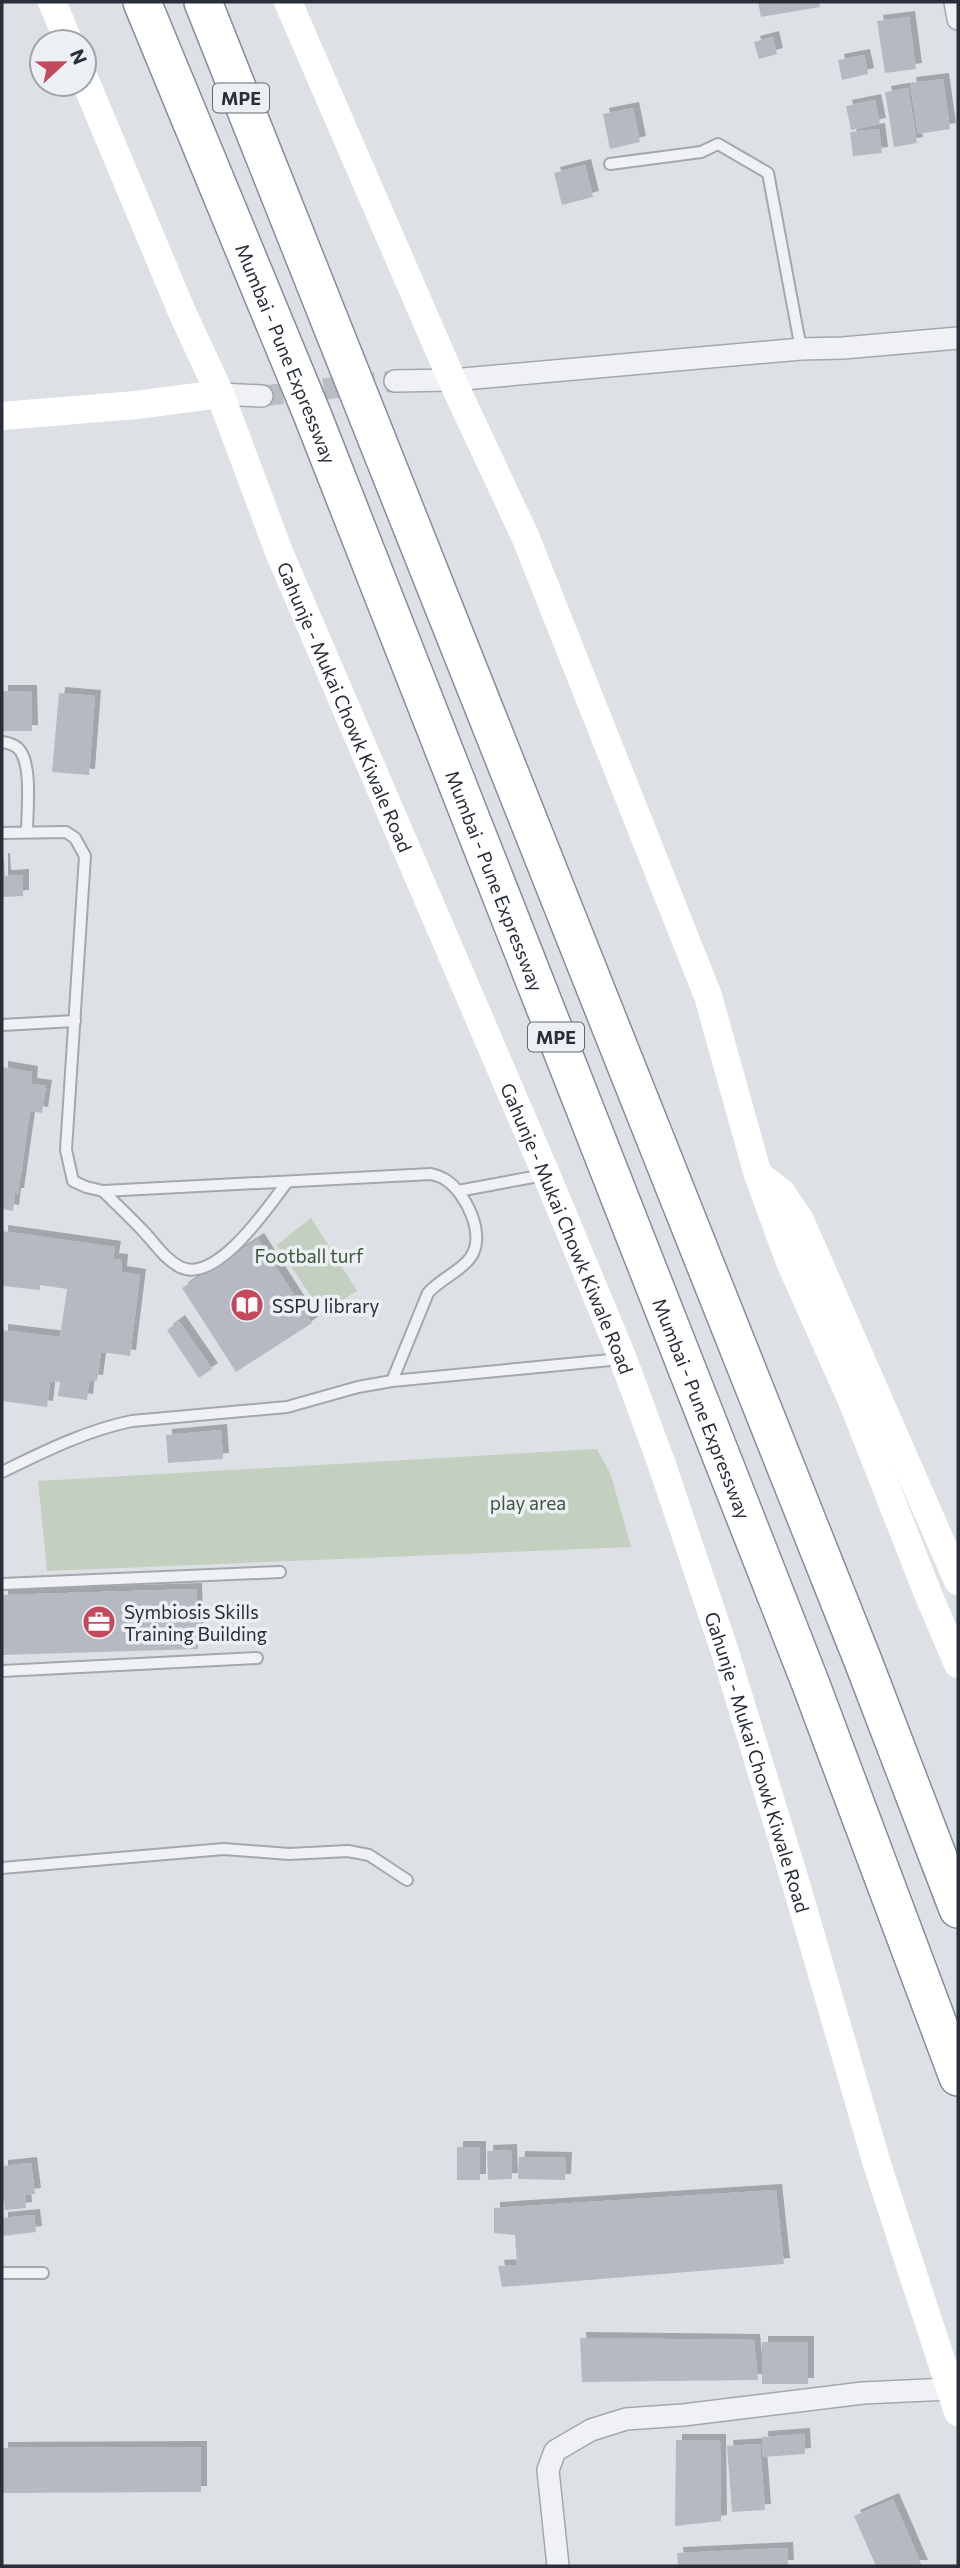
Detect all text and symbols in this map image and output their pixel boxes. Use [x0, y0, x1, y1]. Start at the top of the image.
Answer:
north arrow [28, 28, 98, 98]
text: N [66, 46, 93, 67]
road number: MPE [213, 84, 269, 113]
street label: Mumbai - Pune Expressway [231, 240, 342, 467]
street label: Gahunje - Mukai Chowk Kiwale Road [273, 558, 418, 855]
street label: Mumbai - Pune Expressway [442, 767, 549, 995]
road number: MPE [528, 1022, 584, 1052]
street label: Gahunje - Mukai Chowk Kiwale Road [497, 1079, 639, 1377]
park label: Football turf [255, 1244, 364, 1267]
library icon: SSPU library [228, 1286, 266, 1324]
place label: SSPU library [272, 1294, 380, 1317]
street label: Mumbai - Pune Expressway [649, 1295, 756, 1522]
park label: play area [490, 1491, 566, 1514]
place label: Symbiosis Skills Training Building [124, 1600, 267, 1645]
office icon: Symbiosis Skills Training Building [80, 1603, 118, 1641]
street label: Gahunje - Mukai Chowk Kiwale Road [701, 1608, 815, 1915]

